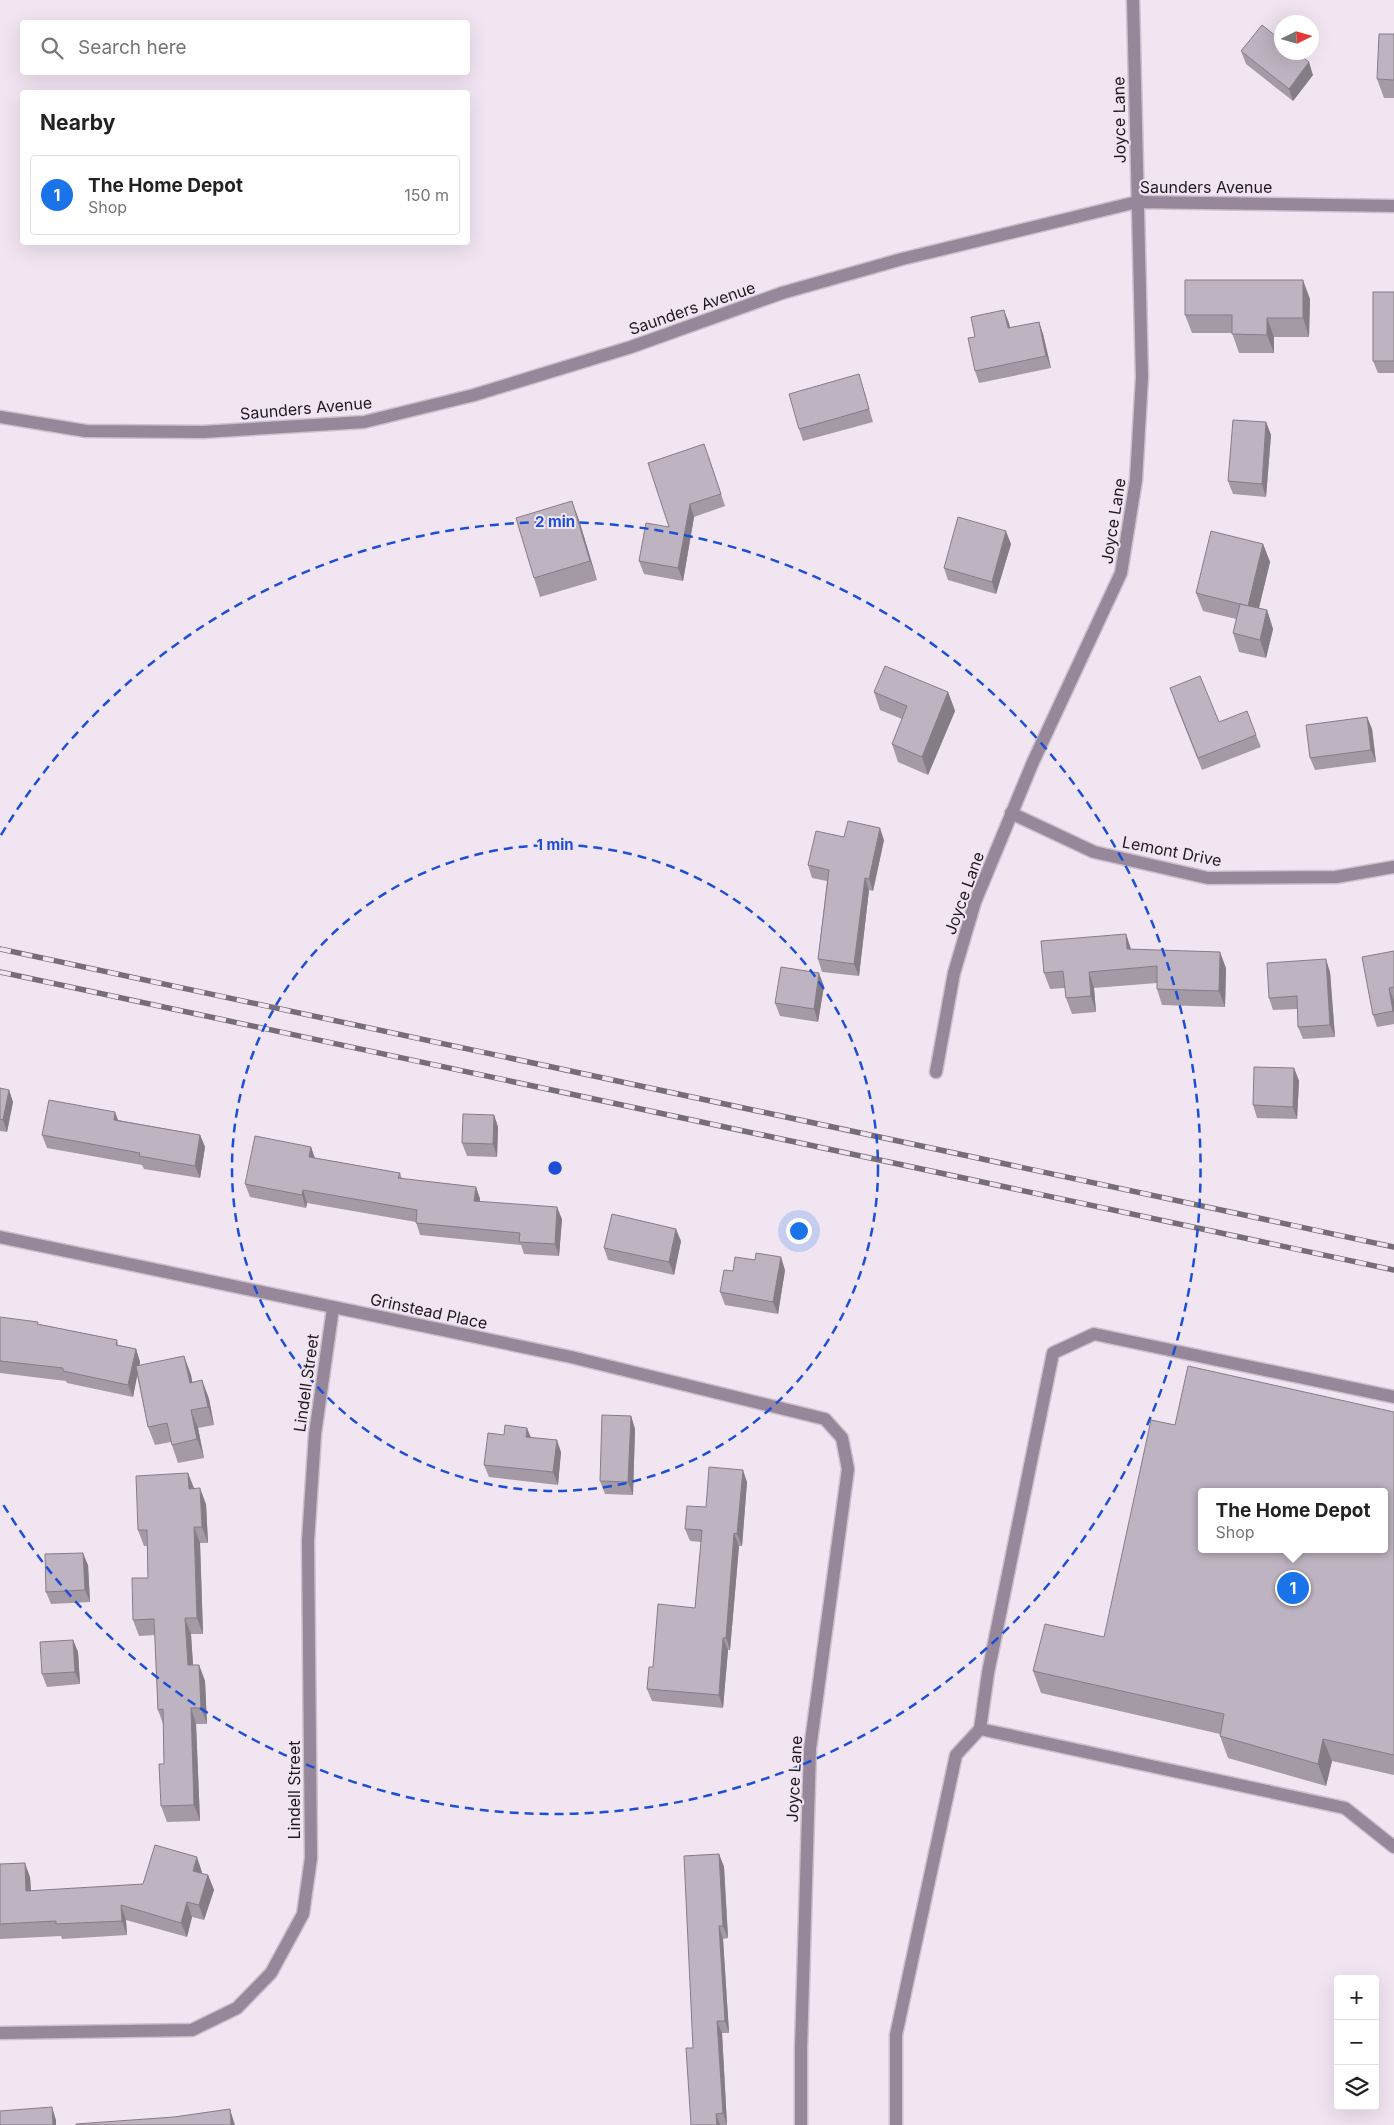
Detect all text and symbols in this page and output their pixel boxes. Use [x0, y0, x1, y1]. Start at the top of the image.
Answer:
north arrow [1274, 15, 1319, 60]
search box [20, 20, 470, 75]
icon: search [38, 34, 66, 62]
text: Search here [78, 36, 187, 59]
street label: Joyce Lane [1108, 76, 1130, 164]
text: Nearby [40, 110, 115, 135]
text: The Home Depot [88, 174, 243, 197]
street label: Saunders Avenue [1140, 177, 1272, 197]
text: 1 [54, 185, 60, 205]
text: 150 m [404, 185, 449, 205]
text: Shop [88, 197, 127, 217]
street label: Saunders Avenue [626, 277, 758, 339]
street label: Saunders Avenue [239, 392, 373, 424]
street label: Joyce Lane [1096, 477, 1130, 565]
text: 2 min [535, 512, 575, 531]
street label: Lemont Drive [1121, 832, 1223, 870]
text: 1 min [536, 835, 574, 854]
street label: Joyce Lane [940, 849, 988, 937]
centre of rings [546, 1159, 564, 1177]
your location [786, 1218, 812, 1244]
street label: Grinstead Place [369, 1289, 489, 1333]
street label: Lindell Street [289, 1333, 323, 1433]
popup [1198, 1488, 1388, 1553]
text: The Home Depot [1216, 1499, 1370, 1522]
text: Shop [1216, 1522, 1255, 1542]
pin: 1 [1277, 1569, 1309, 1607]
street label: Joyce Lane [782, 1735, 806, 1823]
street label: Lindell Street [284, 1741, 304, 1839]
map controls [1334, 1975, 1379, 2110]
button: + [1334, 1975, 1379, 2020]
button: − [1334, 2020, 1379, 2065]
button: layers [1334, 2065, 1379, 2110]

